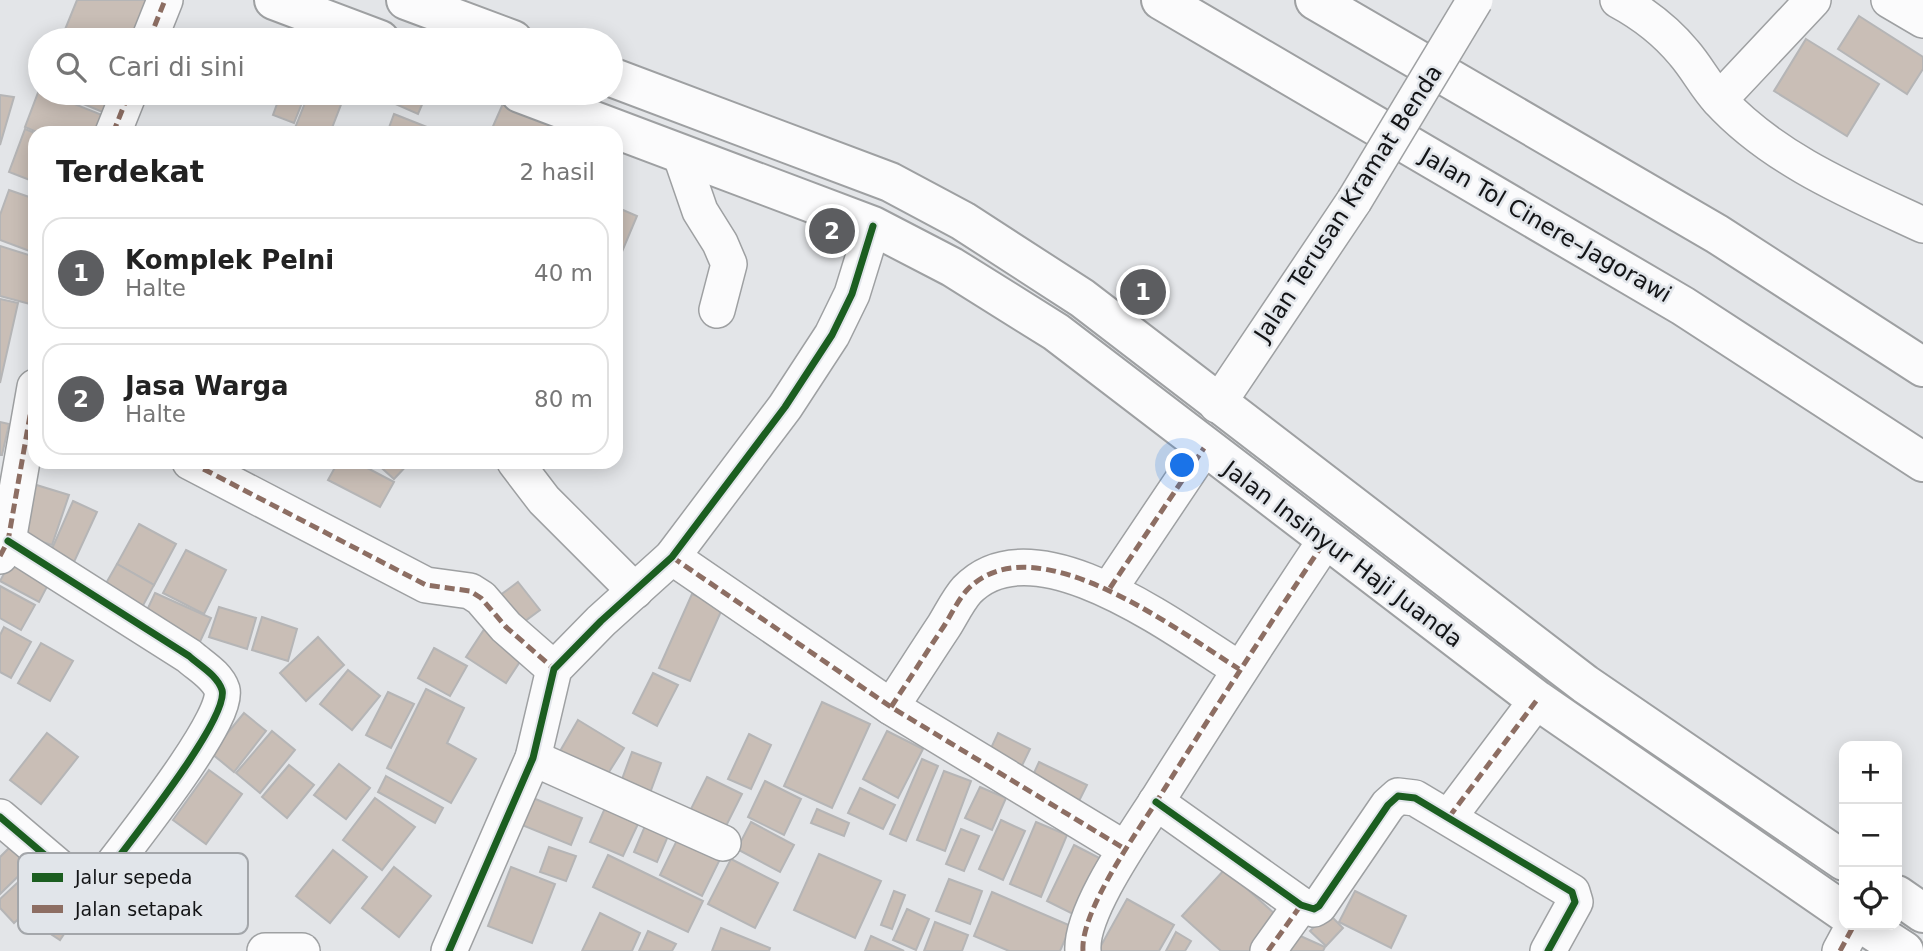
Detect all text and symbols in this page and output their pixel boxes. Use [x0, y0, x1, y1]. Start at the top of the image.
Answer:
search box [28, 28, 623, 105]
icon: search [52, 48, 90, 86]
text: Cari di sini [108, 52, 245, 82]
street label: Jalan Terusan Kramat Benda [1248, 60, 1447, 348]
street label: Jalan Tol Cinere–Jagorawi [1414, 141, 1676, 308]
text: Terdekat [56, 154, 204, 189]
text: 2 hasil [520, 159, 595, 185]
pin: 2 [809, 205, 855, 257]
text: Komplek Pelni [125, 245, 334, 275]
text: 1 [73, 260, 89, 286]
text: 40 m [534, 260, 593, 286]
pin: 1 [1120, 266, 1166, 318]
text: Halte [125, 275, 186, 301]
text: Jasa Warga [125, 371, 289, 401]
text: 2 [73, 386, 89, 412]
text: 80 m [534, 386, 593, 412]
text: Halte [125, 401, 186, 427]
your location [1165, 448, 1199, 482]
street label: Jalan Insinyur Haji Juanda [1217, 454, 1468, 652]
map controls [1839, 741, 1902, 930]
button: + [1839, 741, 1902, 804]
button: − [1839, 804, 1902, 867]
legend [18, 853, 248, 934]
text: Jalur sepeda [74, 866, 192, 888]
button: locate [1839, 867, 1902, 930]
text: Jalan setapak [74, 898, 203, 920]

